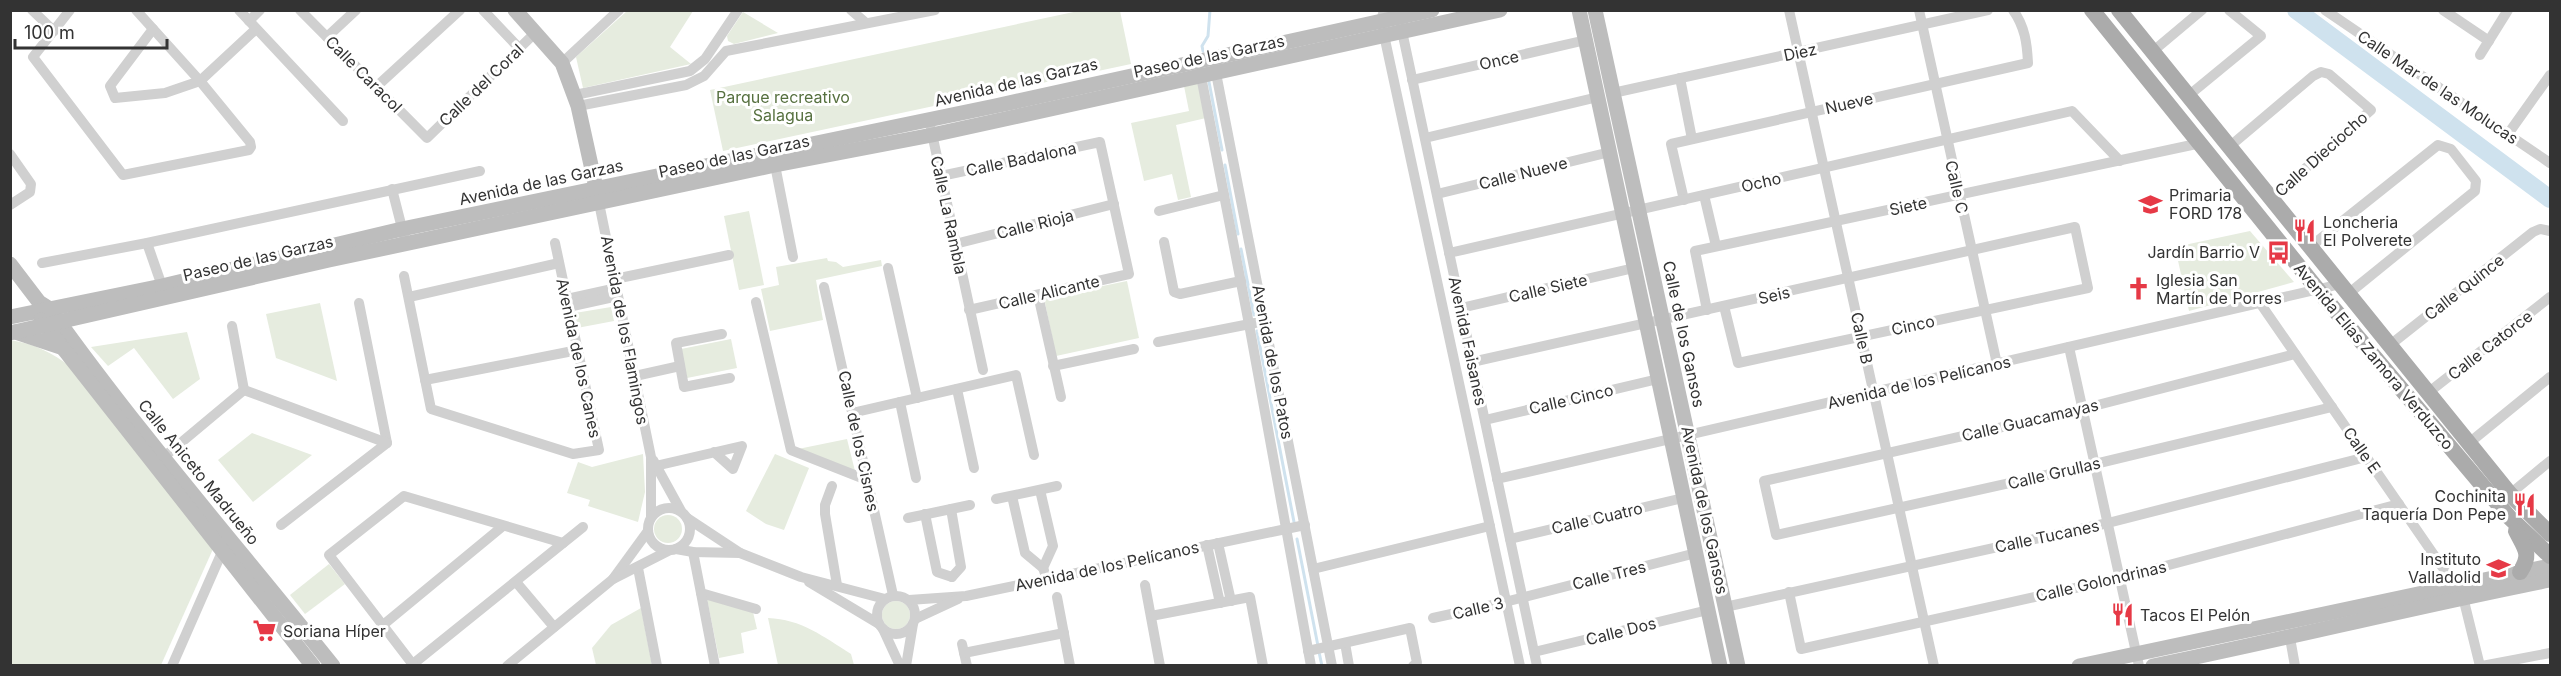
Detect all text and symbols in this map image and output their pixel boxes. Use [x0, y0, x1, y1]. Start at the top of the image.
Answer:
scale bar [15, 12, 166, 50]
text: 100 m [24, 22, 75, 43]
street label: Calle Mar de las Molucas [2354, 26, 2522, 148]
street label: Paseo de las Garzas [1132, 30, 1286, 82]
street label: Calle Caracol [321, 31, 407, 117]
street label: Diez [1782, 39, 1818, 65]
street label: Calle del Coral [435, 40, 527, 130]
street label: Once [1477, 46, 1521, 74]
street label: Avenida de las Garzas [932, 53, 1100, 111]
park label: Parque recreativo Salagua [716, 87, 850, 125]
street label: Nueve [1823, 88, 1875, 118]
street label: Calle Dieciocho [2271, 107, 2371, 201]
street label: Paseo de las Garzas [657, 130, 811, 182]
street label: Calle Badalona [964, 138, 1078, 180]
street label: Calle Nueve [1477, 152, 1569, 194]
street label: Calle La Rambla [927, 154, 971, 276]
street label: Avenida de las Garzas [457, 155, 625, 209]
street label: Calle C [1941, 158, 1973, 216]
street label: Ocho [1739, 168, 1783, 196]
place label: Primaria FORD 178 [2169, 185, 2242, 223]
school or university icon: Primaria FORD 178 [2138, 191, 2164, 217]
street label: Siete [1887, 192, 1929, 220]
street label: Calle Rioja [994, 205, 1076, 243]
place label: Loncheria El Polverete [2323, 212, 2412, 250]
restaurant icon: Loncheria El Polverete [2292, 218, 2318, 244]
street label: Paseo de las Garzas [181, 231, 335, 285]
street label: Avenida de los Flamingos [597, 234, 653, 426]
bus stop icon: Jardín Barrio V [2265, 239, 2291, 265]
place label: Jardín Barrio V [2147, 242, 2260, 262]
street label: Calle Quince [2420, 250, 2508, 324]
street label: Avenida Elías Zamora Verduzco [2290, 258, 2458, 454]
street label: Calle de los Gansos [1659, 259, 1709, 409]
street label: Calle Siete [1507, 269, 1589, 307]
place label: Iglesia San Martín de Porres [2156, 270, 2282, 308]
street label: Calle Alicante [996, 271, 1102, 313]
street label: Avenida Faisanes [1445, 275, 1491, 407]
street label: Avenida de los Canes [552, 276, 606, 440]
church icon: Iglesia San Martín de Porres [2125, 276, 2151, 302]
street label: Seis [1756, 282, 1792, 308]
street label: Avenida de los Patos [1248, 283, 1298, 441]
street label: Calle Catorce [2444, 306, 2536, 384]
street label: Calle B [1847, 310, 1877, 366]
street label: Cinco [1890, 311, 1936, 339]
street label: Avenida de los Pelícanos [1825, 351, 2013, 413]
street label: Calle de los Cisnes [834, 369, 884, 513]
street label: Calle Cinco [1527, 380, 1615, 418]
street label: Calle Aniceto Madrueño [134, 395, 264, 549]
street label: Calle Guacamayas [1960, 395, 2100, 445]
street label: Calle E [2339, 423, 2385, 477]
street label: Avenida de los Gansos [1677, 424, 1733, 596]
street label: Calle Grullas [2006, 453, 2102, 493]
place label: Cochinita Taquería Don Pepe [2362, 486, 2506, 524]
restaurant icon: Cochinita Taquería Don Pepe [2511, 492, 2537, 518]
street label: Calle Cuatro [1549, 498, 1645, 538]
street label: Calle Tucanes [1993, 515, 2101, 557]
street label: Avenida de los Pelícanos [1013, 537, 1201, 595]
place label: Instituto Valladolid [2408, 549, 2481, 587]
school or university icon: Instituto Valladolid [2486, 555, 2512, 581]
street label: Calle Tres [1570, 556, 1648, 594]
street label: Calle Golondrinas [2034, 556, 2168, 606]
street label: Calle 3 [1450, 592, 1506, 624]
restaurant icon: Tacos El Pelón [2109, 602, 2135, 628]
place label: Tacos El Pelón [2140, 605, 2250, 625]
street label: Calle Dos [1584, 613, 1658, 649]
supermarket icon: Soriana Híper [252, 618, 278, 644]
place label: Soriana Híper [283, 621, 386, 641]

